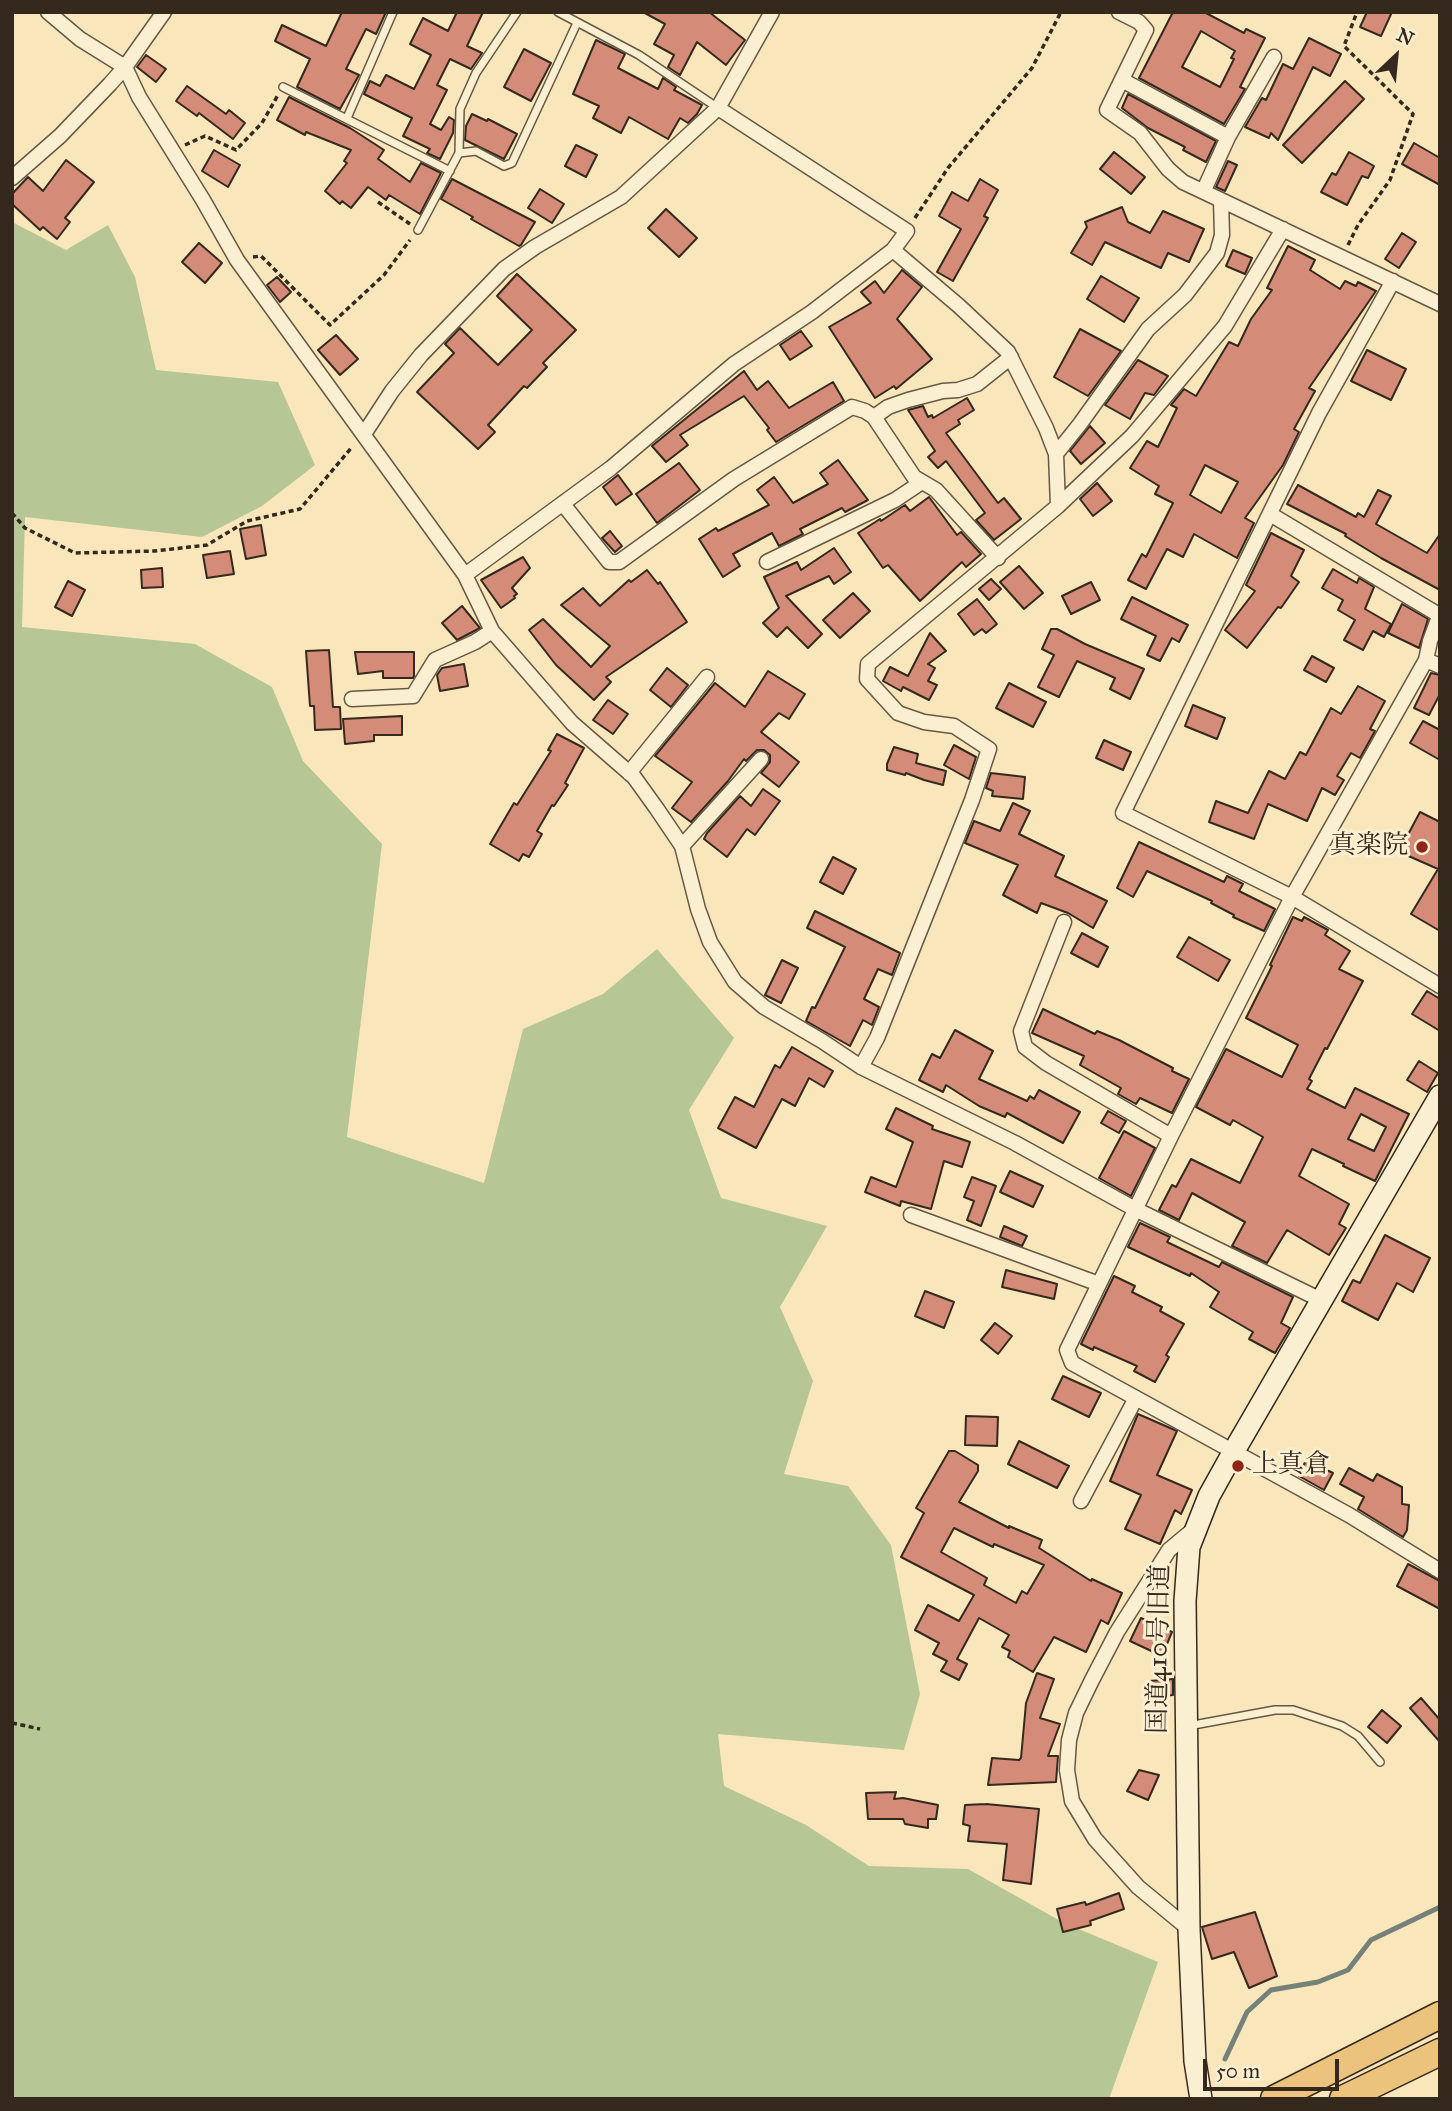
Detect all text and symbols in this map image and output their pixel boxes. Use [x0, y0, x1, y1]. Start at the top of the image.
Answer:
north arrow [1361, 21, 1431, 91]
text: N [1393, 23, 1418, 51]
place label: 真楽院 [1330, 831, 1408, 863]
marker: 真楽院 [1414, 839, 1430, 855]
place label: 上真倉 [1252, 1450, 1330, 1482]
marker: 上真倉 [1230, 1458, 1246, 1474]
street label: 国道410号旧道 [1143, 1564, 1177, 1734]
scale bar [1207, 2044, 1344, 2088]
text: 50 m [1216, 2058, 1260, 2084]

